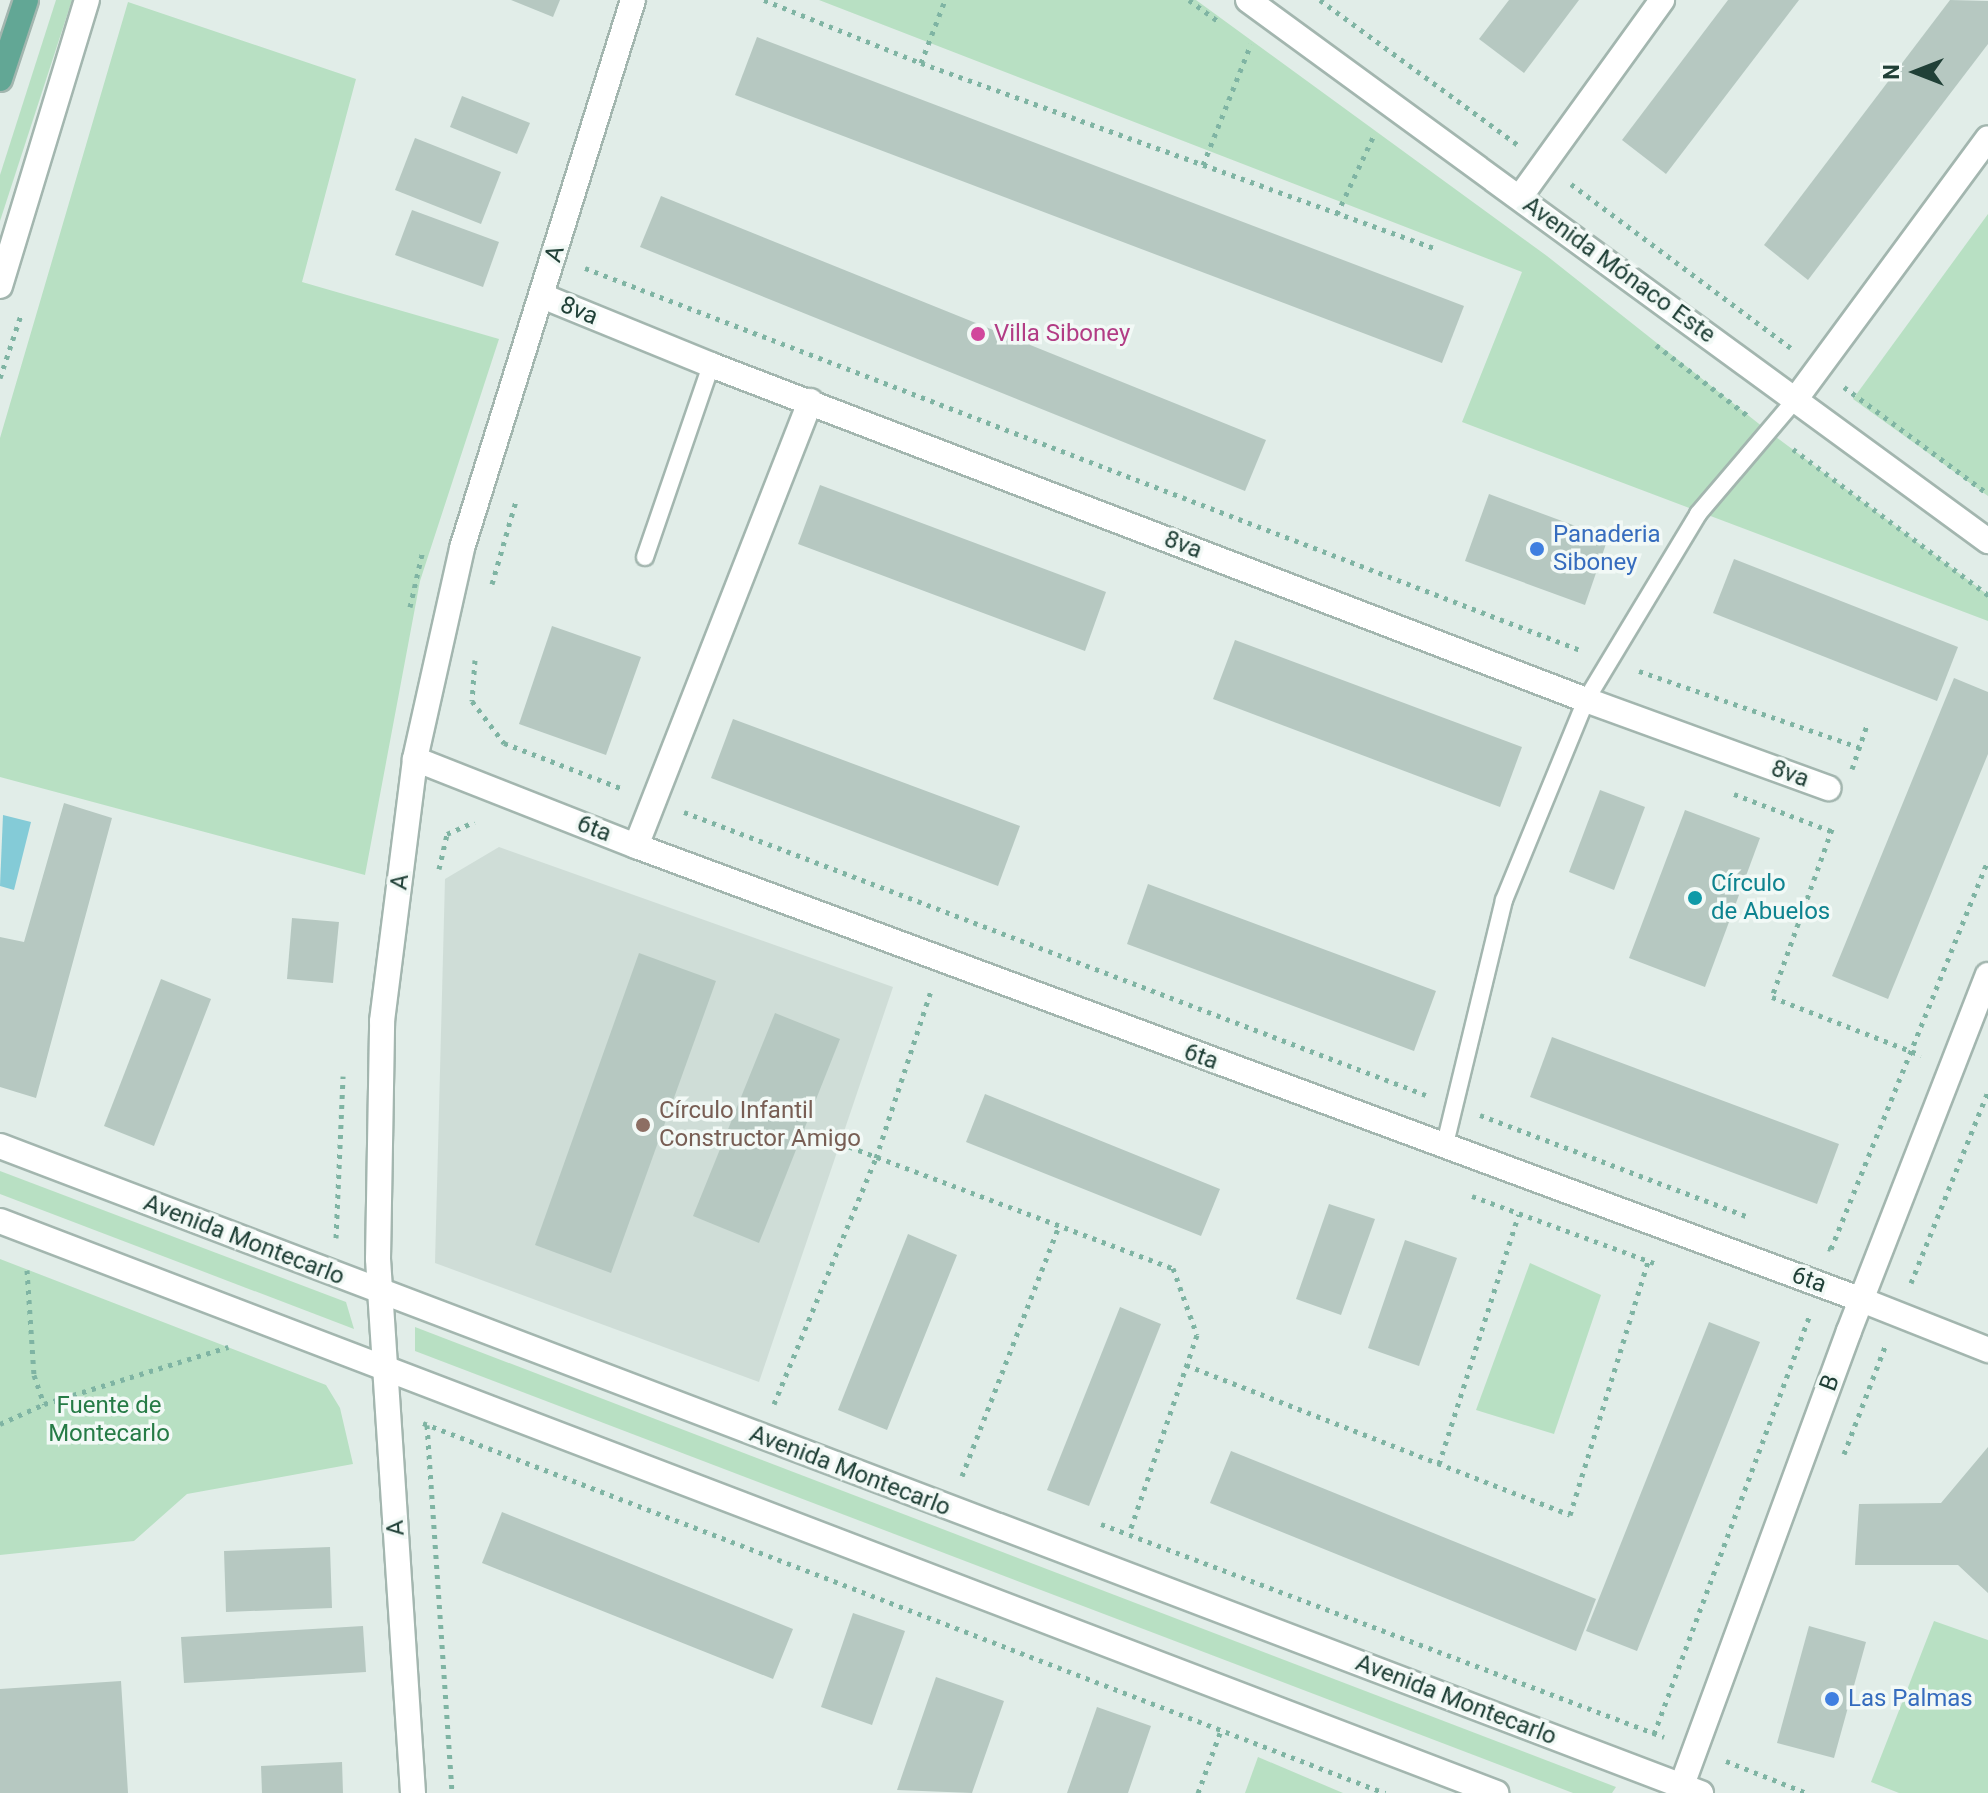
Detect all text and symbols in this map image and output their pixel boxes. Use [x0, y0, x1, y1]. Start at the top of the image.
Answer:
north arrow [1876, 32, 1956, 112]
text: N [1879, 64, 1904, 80]
street label: Avenida Mónaco Este [1517, 191, 1721, 349]
street label: A [539, 242, 571, 266]
street label: 8va [556, 291, 602, 331]
place label: Villa Siboney [994, 320, 1130, 348]
marker: Villa Siboney [969, 325, 987, 343]
place label: Panaderia Siboney [1553, 521, 1661, 577]
street label: 8va [1160, 525, 1206, 565]
marker: Panaderia Siboney [1528, 540, 1546, 558]
street label: 8va [1767, 754, 1813, 794]
street label: 6ta [573, 809, 615, 849]
place label: Círculo de Abuelos [1711, 870, 1830, 926]
street label: A [385, 872, 415, 892]
marker: Círculo de Abuelos [1686, 889, 1704, 907]
street label: 6ta [1180, 1038, 1222, 1076]
place label: Círculo Infantil Constructor Amigo [659, 1097, 861, 1153]
marker: Círculo Infantil Constructor Amigo [634, 1116, 652, 1134]
street label: Avenida Montecarlo [140, 1188, 348, 1292]
street label: 6ta [1788, 1261, 1830, 1299]
street label: B [1814, 1371, 1846, 1395]
park label: Fuente de Montecarlo [48, 1392, 170, 1448]
street label: Avenida Montecarlo [746, 1419, 954, 1523]
street label: A [381, 1519, 411, 1537]
street label: Avenida Montecarlo [1352, 1648, 1560, 1752]
place label: Las Palmas [1848, 1685, 1973, 1713]
marker: Las Palmas [1823, 1690, 1841, 1708]

